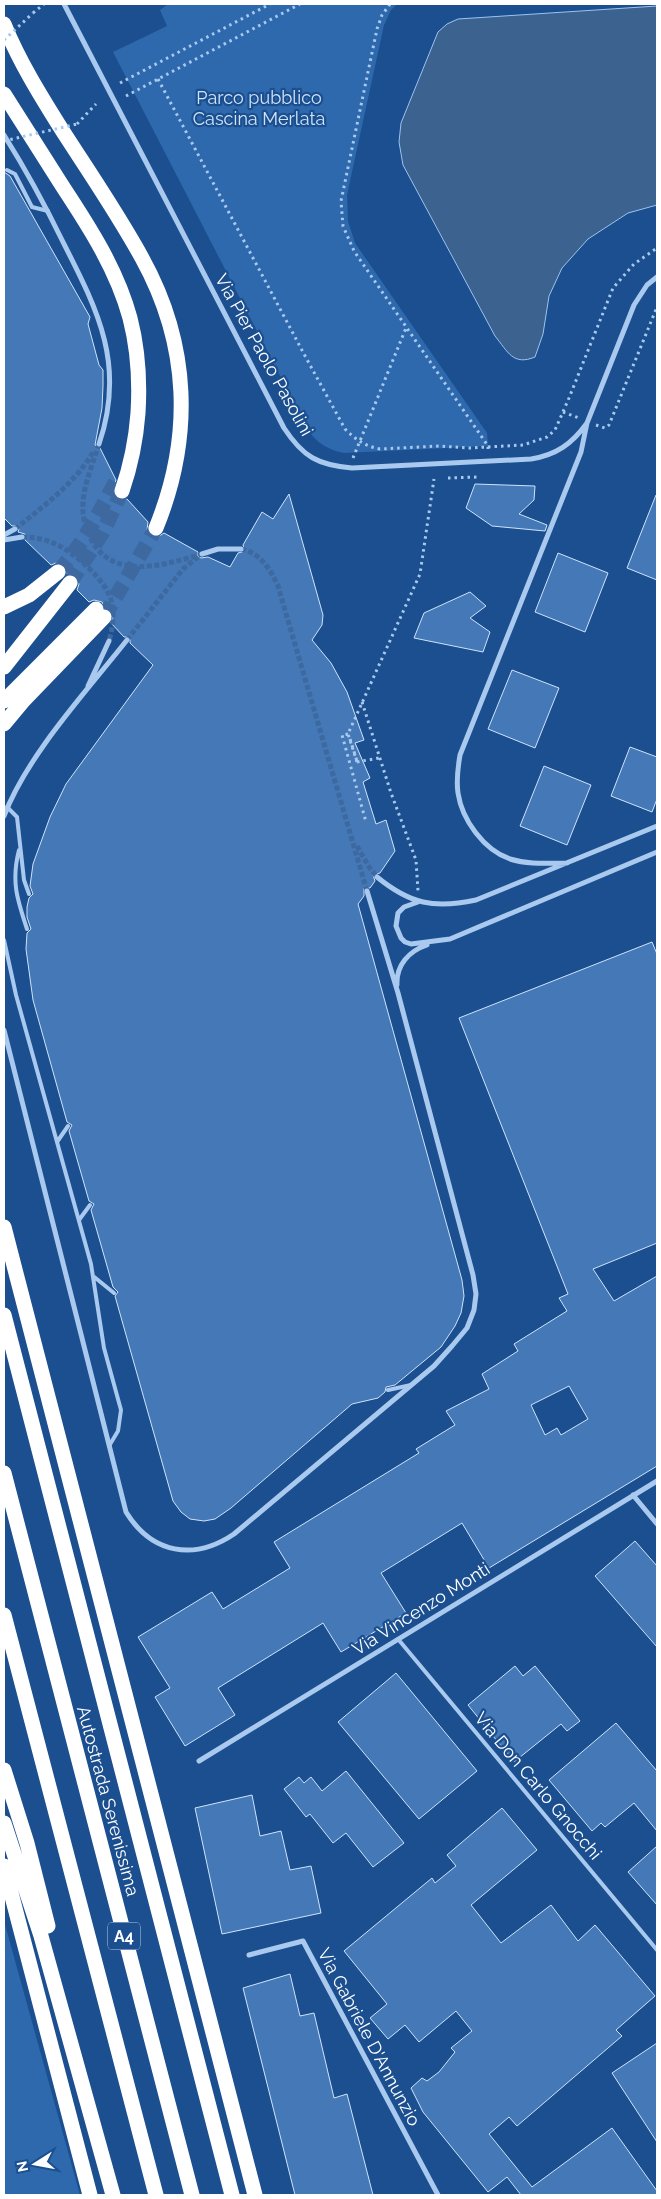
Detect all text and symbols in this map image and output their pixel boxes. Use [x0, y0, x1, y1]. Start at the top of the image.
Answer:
park label: Parco pubblico Cascina Merlata [193, 87, 325, 129]
street label: Via Pier Paolo Pasolini [211, 270, 318, 439]
street label: Via Vincenzo Monti [348, 1558, 493, 1659]
street label: Autostrada Serenissima [73, 1704, 144, 1898]
street label: Via Don Carlo Gnocchi [471, 1708, 606, 1864]
road number: A4 [108, 1922, 140, 1950]
street label: Via Gabriele D'Annunzio [314, 1944, 425, 2129]
north arrow [10, 2139, 60, 2189]
text: N [13, 2160, 31, 2173]

